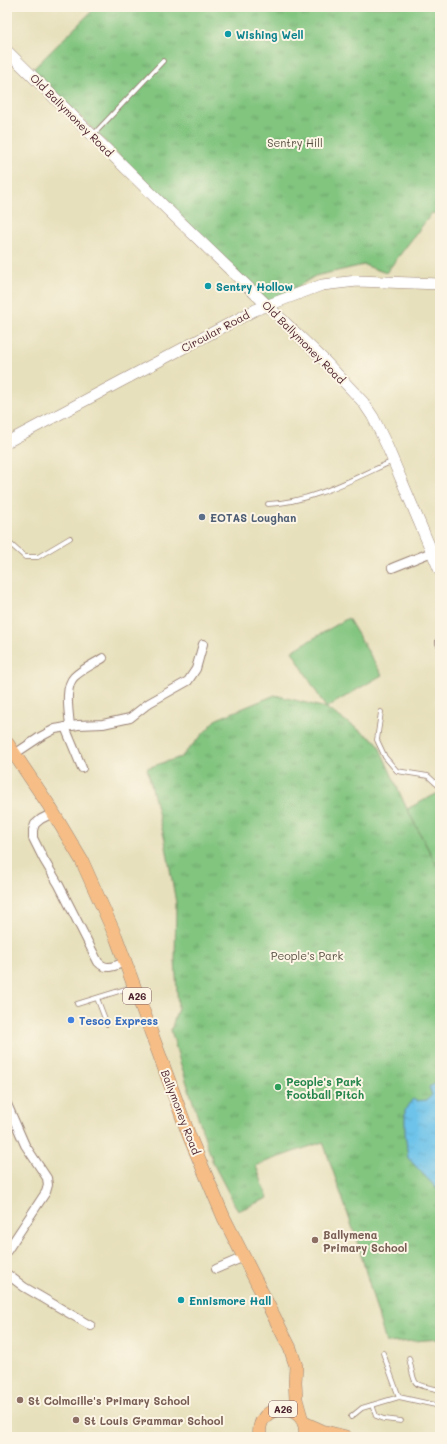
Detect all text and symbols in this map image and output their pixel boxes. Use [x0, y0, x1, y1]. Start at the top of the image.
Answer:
place label: Wishing Well [236, 27, 303, 42]
marker: Wishing Well [223, 29, 233, 39]
street label: Old Ballymoney Road [27, 70, 117, 160]
park label: Sentry Hill [267, 135, 323, 150]
place label: Sentry Hollow [216, 279, 293, 294]
marker: Sentry Hollow [203, 281, 213, 291]
street label: Old Ballymoney Road [259, 297, 349, 387]
street label: Circular Road [178, 307, 252, 355]
place label: EOTAS Loughan [210, 510, 296, 525]
marker: EOTAS Loughan [197, 512, 207, 522]
park label: People's Park [271, 948, 343, 963]
road number: A26 [123, 988, 151, 1004]
place label: Tesco Express [79, 1013, 158, 1028]
marker: Tesco Express [66, 1015, 76, 1025]
street label: Ballymoney Road [158, 1067, 204, 1157]
place label: People's Park Football Pitch [286, 1074, 364, 1102]
marker: People's Park Football Pitch [273, 1082, 283, 1092]
place label: Ballymena Primary School [323, 1227, 407, 1255]
marker: Ballymena Primary School [310, 1235, 320, 1245]
place label: Ennismore Hall [189, 1293, 271, 1308]
marker: Ennismore Hall [176, 1295, 186, 1305]
place label: St Colmcille's Primary School [28, 1393, 190, 1408]
marker: St Colmcille's Primary School [15, 1395, 25, 1405]
road number: A26 [269, 1401, 297, 1417]
place label: St Louis Grammar School [84, 1413, 223, 1428]
marker: St Louis Grammar School [71, 1415, 81, 1425]

